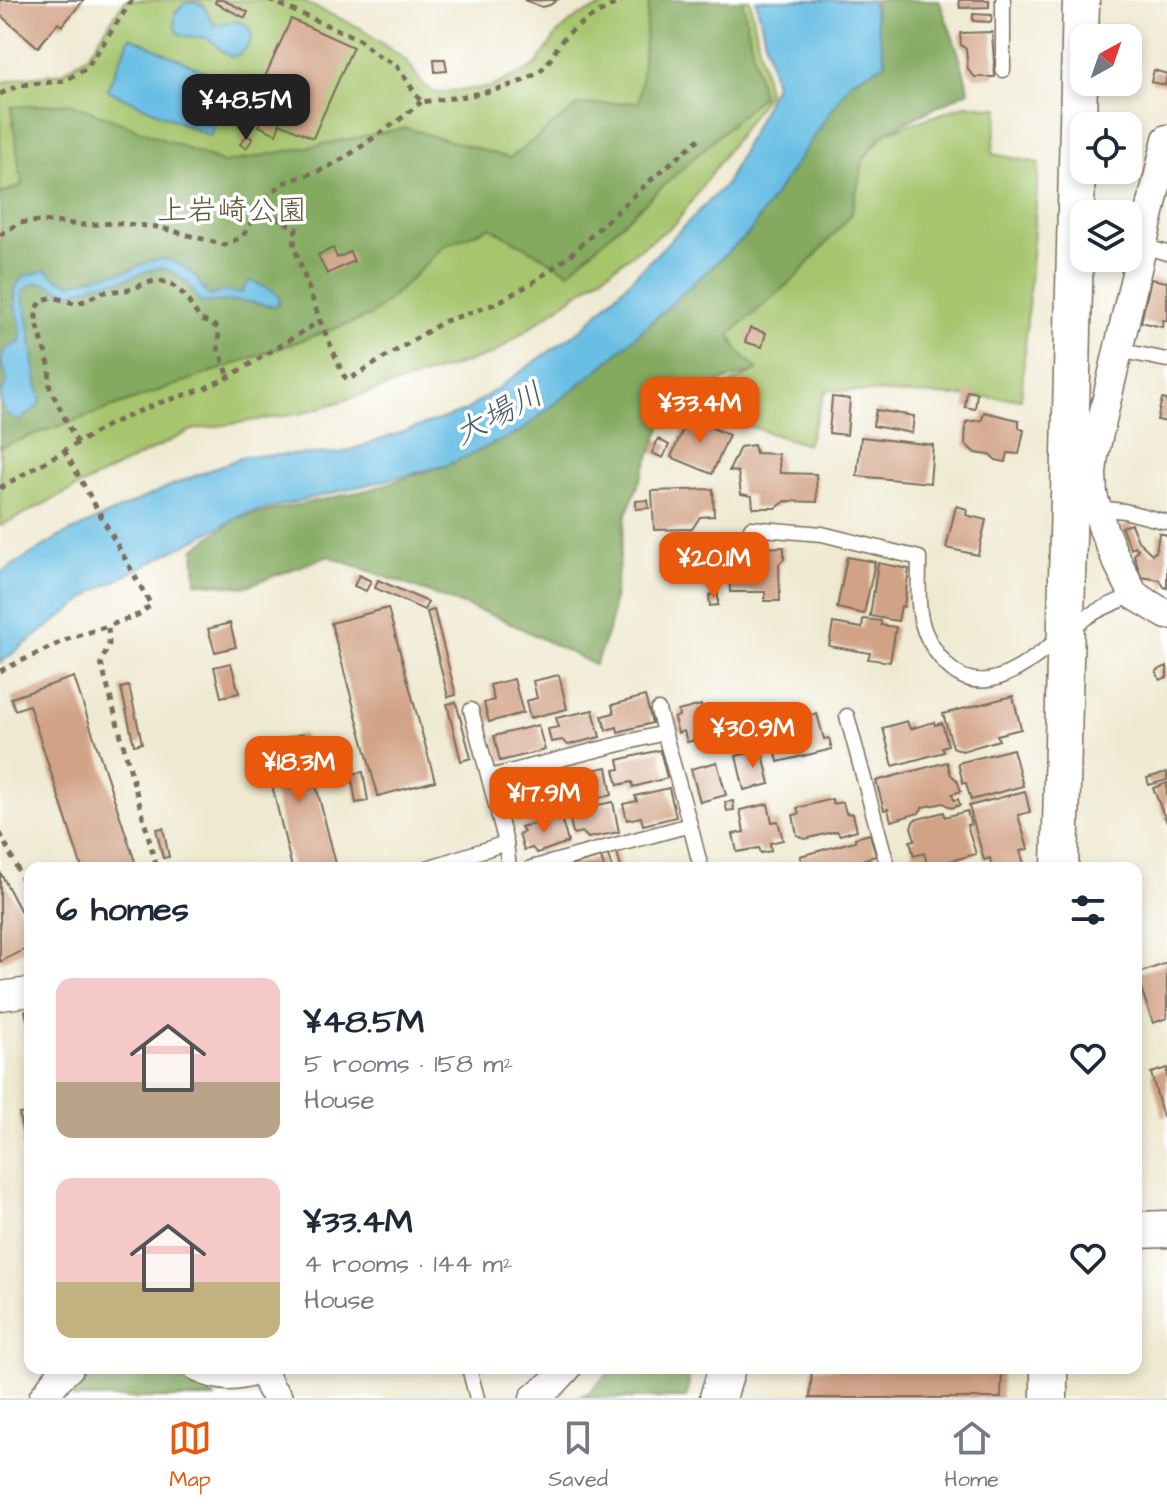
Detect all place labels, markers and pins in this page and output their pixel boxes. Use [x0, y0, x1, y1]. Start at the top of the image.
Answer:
pin: ¥48.5M [181, 74, 311, 142]
pin: ¥33.4M [635, 377, 765, 445]
pin: ¥20.1M [649, 532, 779, 600]
pin: ¥30.9M [688, 702, 818, 770]
pin: ¥18.3M [234, 736, 364, 804]
pin: ¥17.9M [479, 767, 609, 835]

